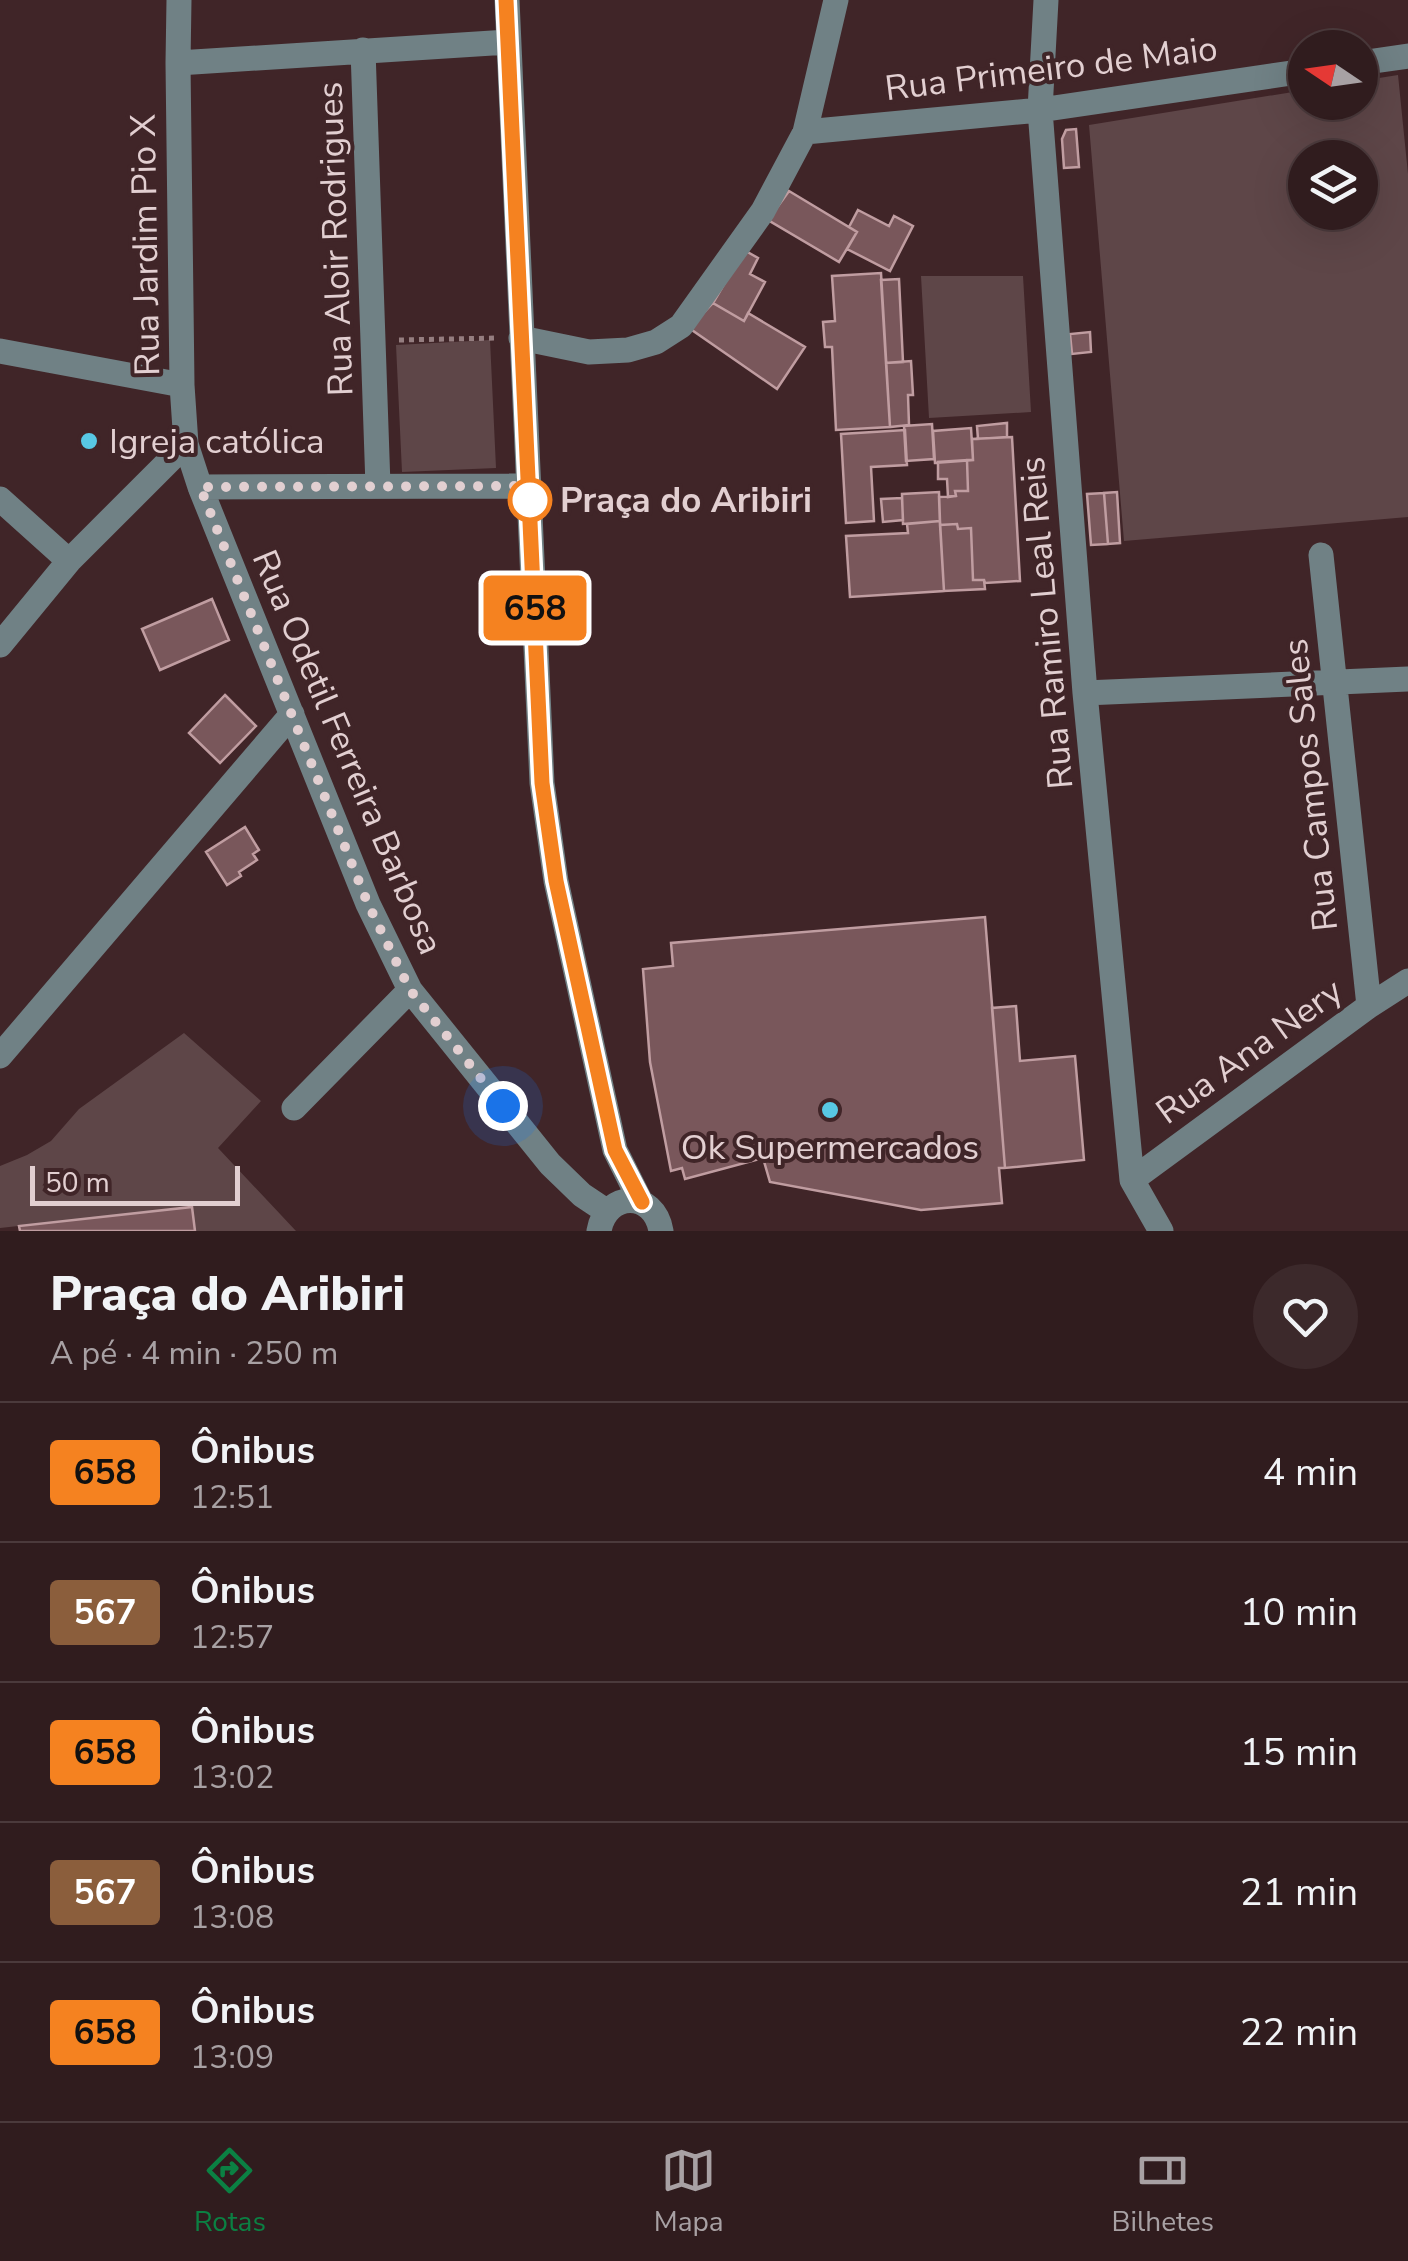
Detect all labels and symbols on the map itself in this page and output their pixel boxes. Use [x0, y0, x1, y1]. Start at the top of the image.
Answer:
street label: Rua Primeiro de Maio [882, 25, 1220, 112]
north arrow [1288, 30, 1378, 120]
street label: Rua Aloir Rodrigues [307, 81, 364, 397]
street label: Rua Jardim Pio X [120, 113, 171, 376]
place label: Igreja católica [109, 418, 324, 465]
marker: Igreja católica [78, 430, 100, 452]
street label: Rua Ramiro Leal Reis [1009, 455, 1084, 791]
place label: Praça do Aribiri [560, 477, 812, 524]
marker: Praça do Aribiri [509, 479, 551, 521]
street label: Rua Odetil Ferreira Barbosa [241, 543, 454, 961]
line badge: 658 [478, 576, 592, 640]
street label: Rua Campos Sales [1272, 637, 1349, 933]
street label: Rua Ana Nery [1147, 968, 1352, 1135]
your location [478, 1081, 528, 1131]
marker: Ok Supermercados [819, 1099, 841, 1121]
place label: Ok Supermercados [681, 1124, 979, 1171]
scale bar [30, 1161, 240, 1206]

